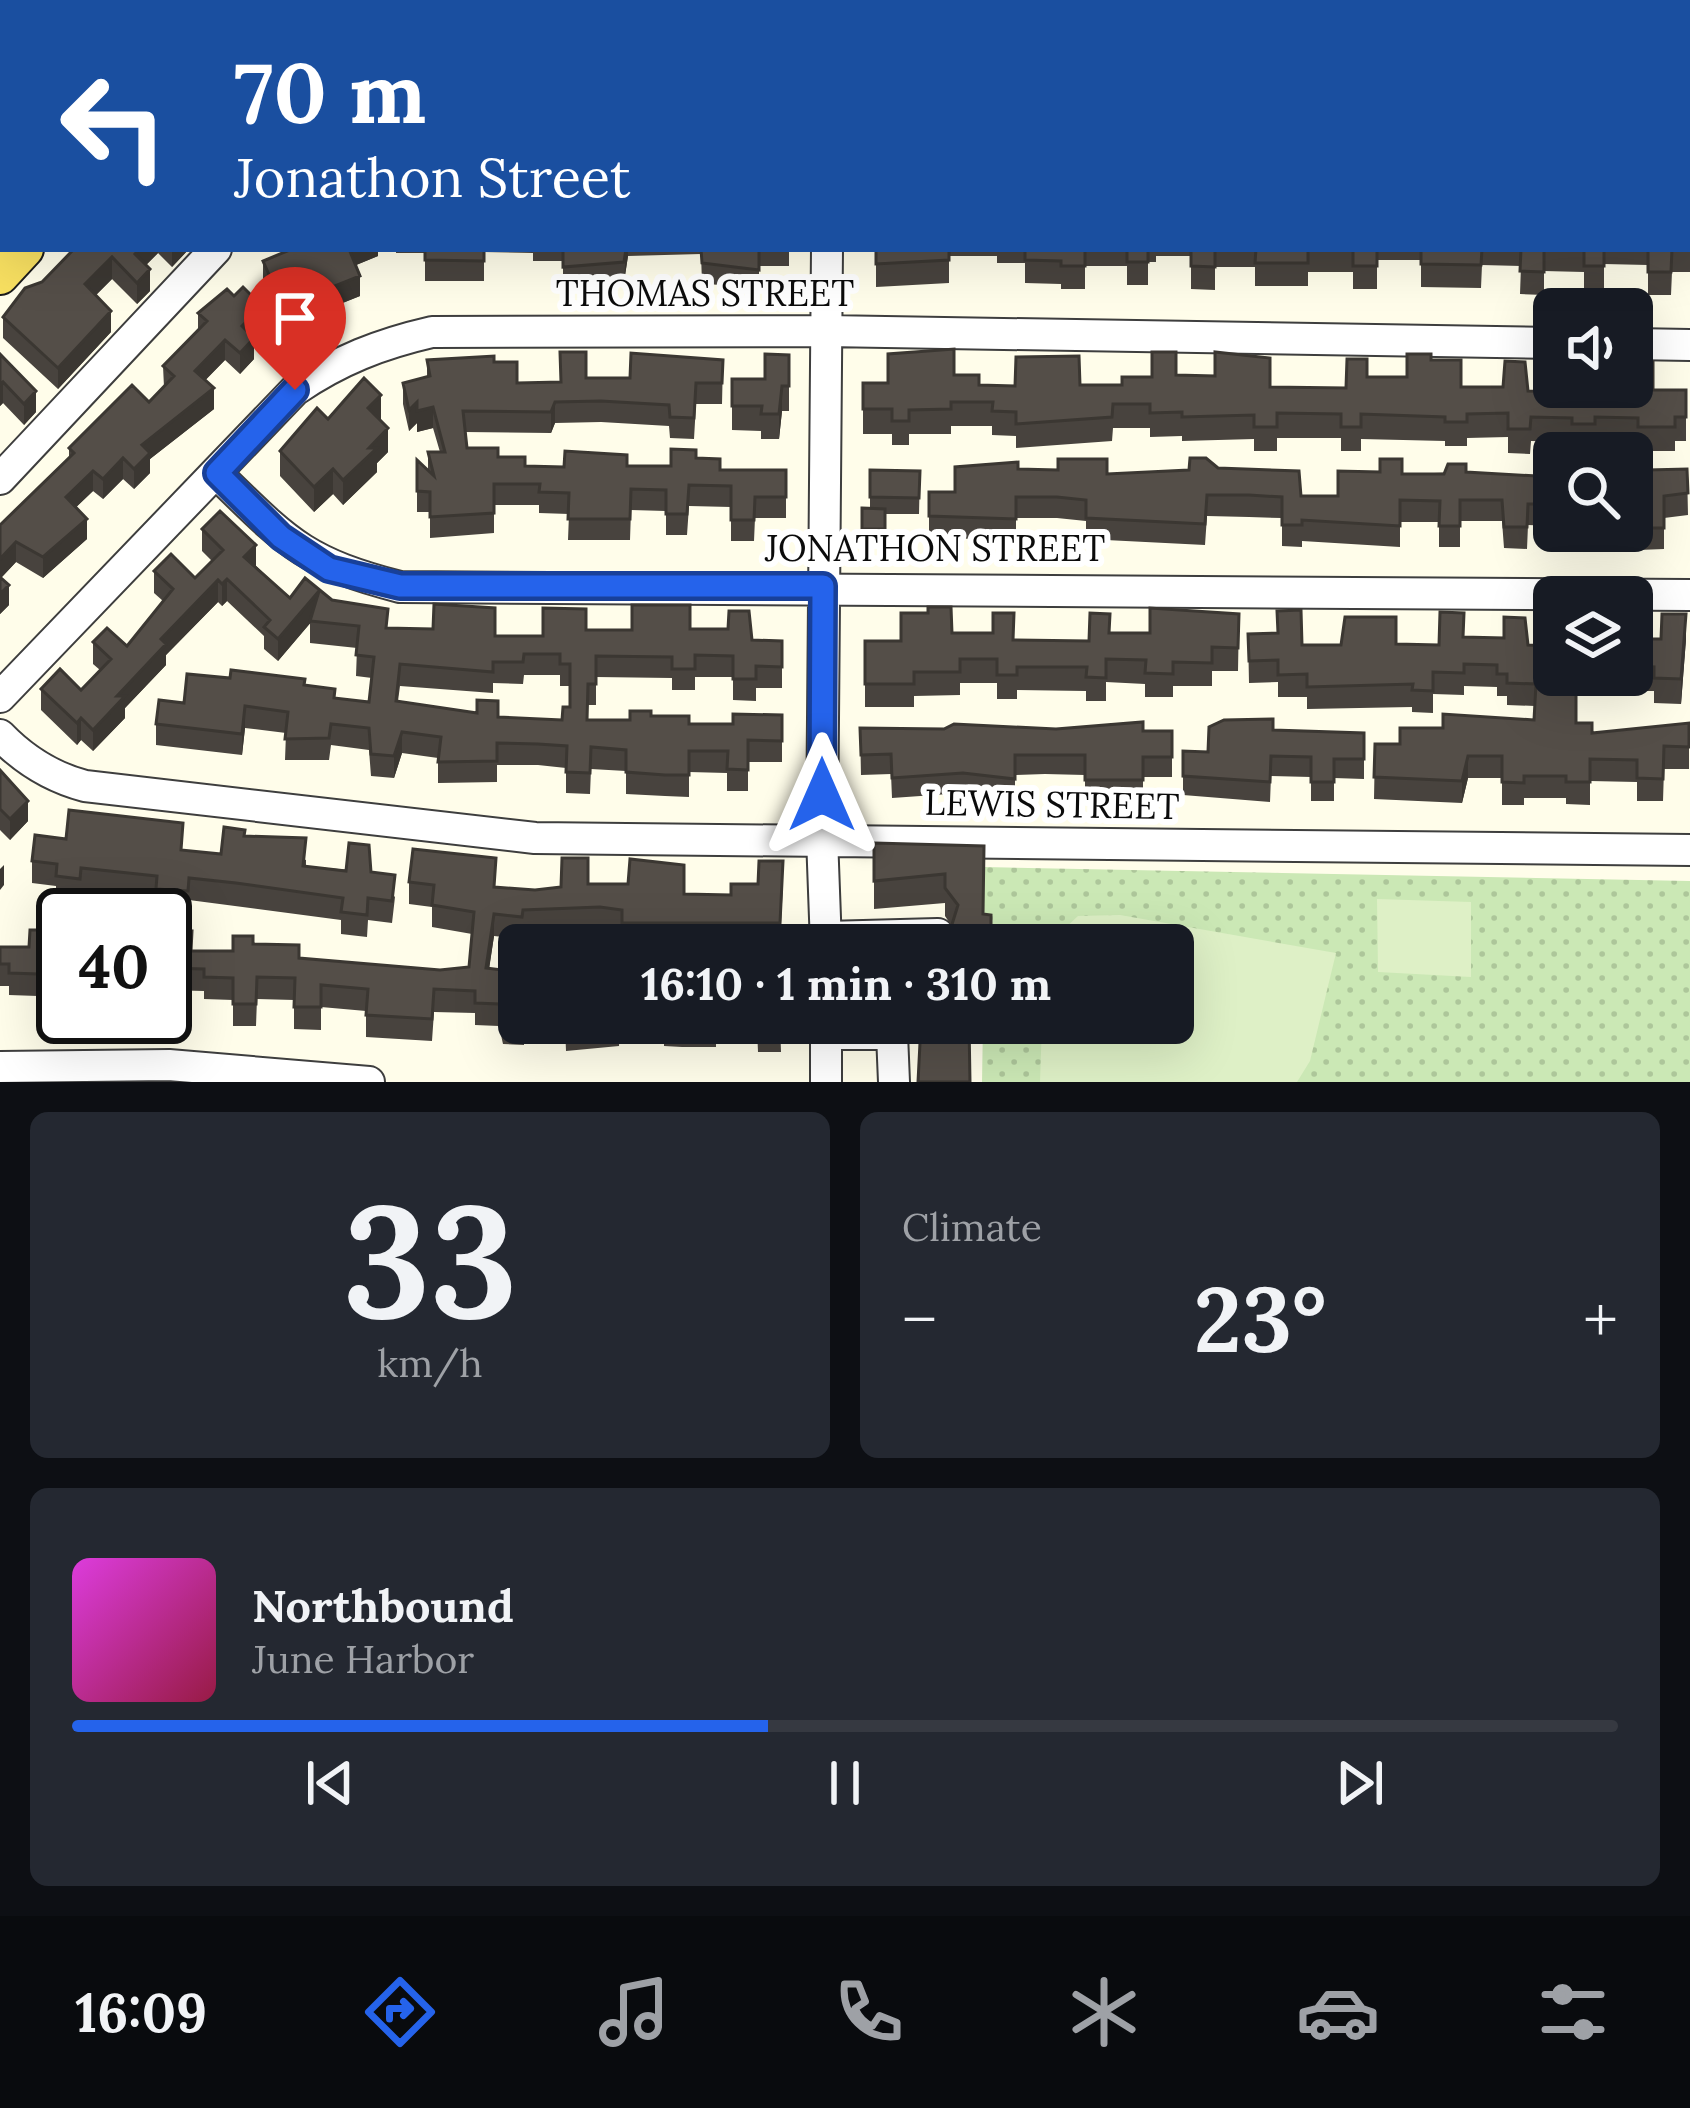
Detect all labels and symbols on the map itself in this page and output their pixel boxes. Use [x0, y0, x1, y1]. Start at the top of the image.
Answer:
pin [244, 267, 346, 390]
street label: THOMAS STREET [556, 270, 854, 316]
street label: JONATHON STREET [764, 525, 1105, 571]
position arrow [759, 732, 885, 858]
street label: LEWIS STREET [924, 779, 1180, 829]
speed limit sign: 40 [36, 888, 192, 1044]

